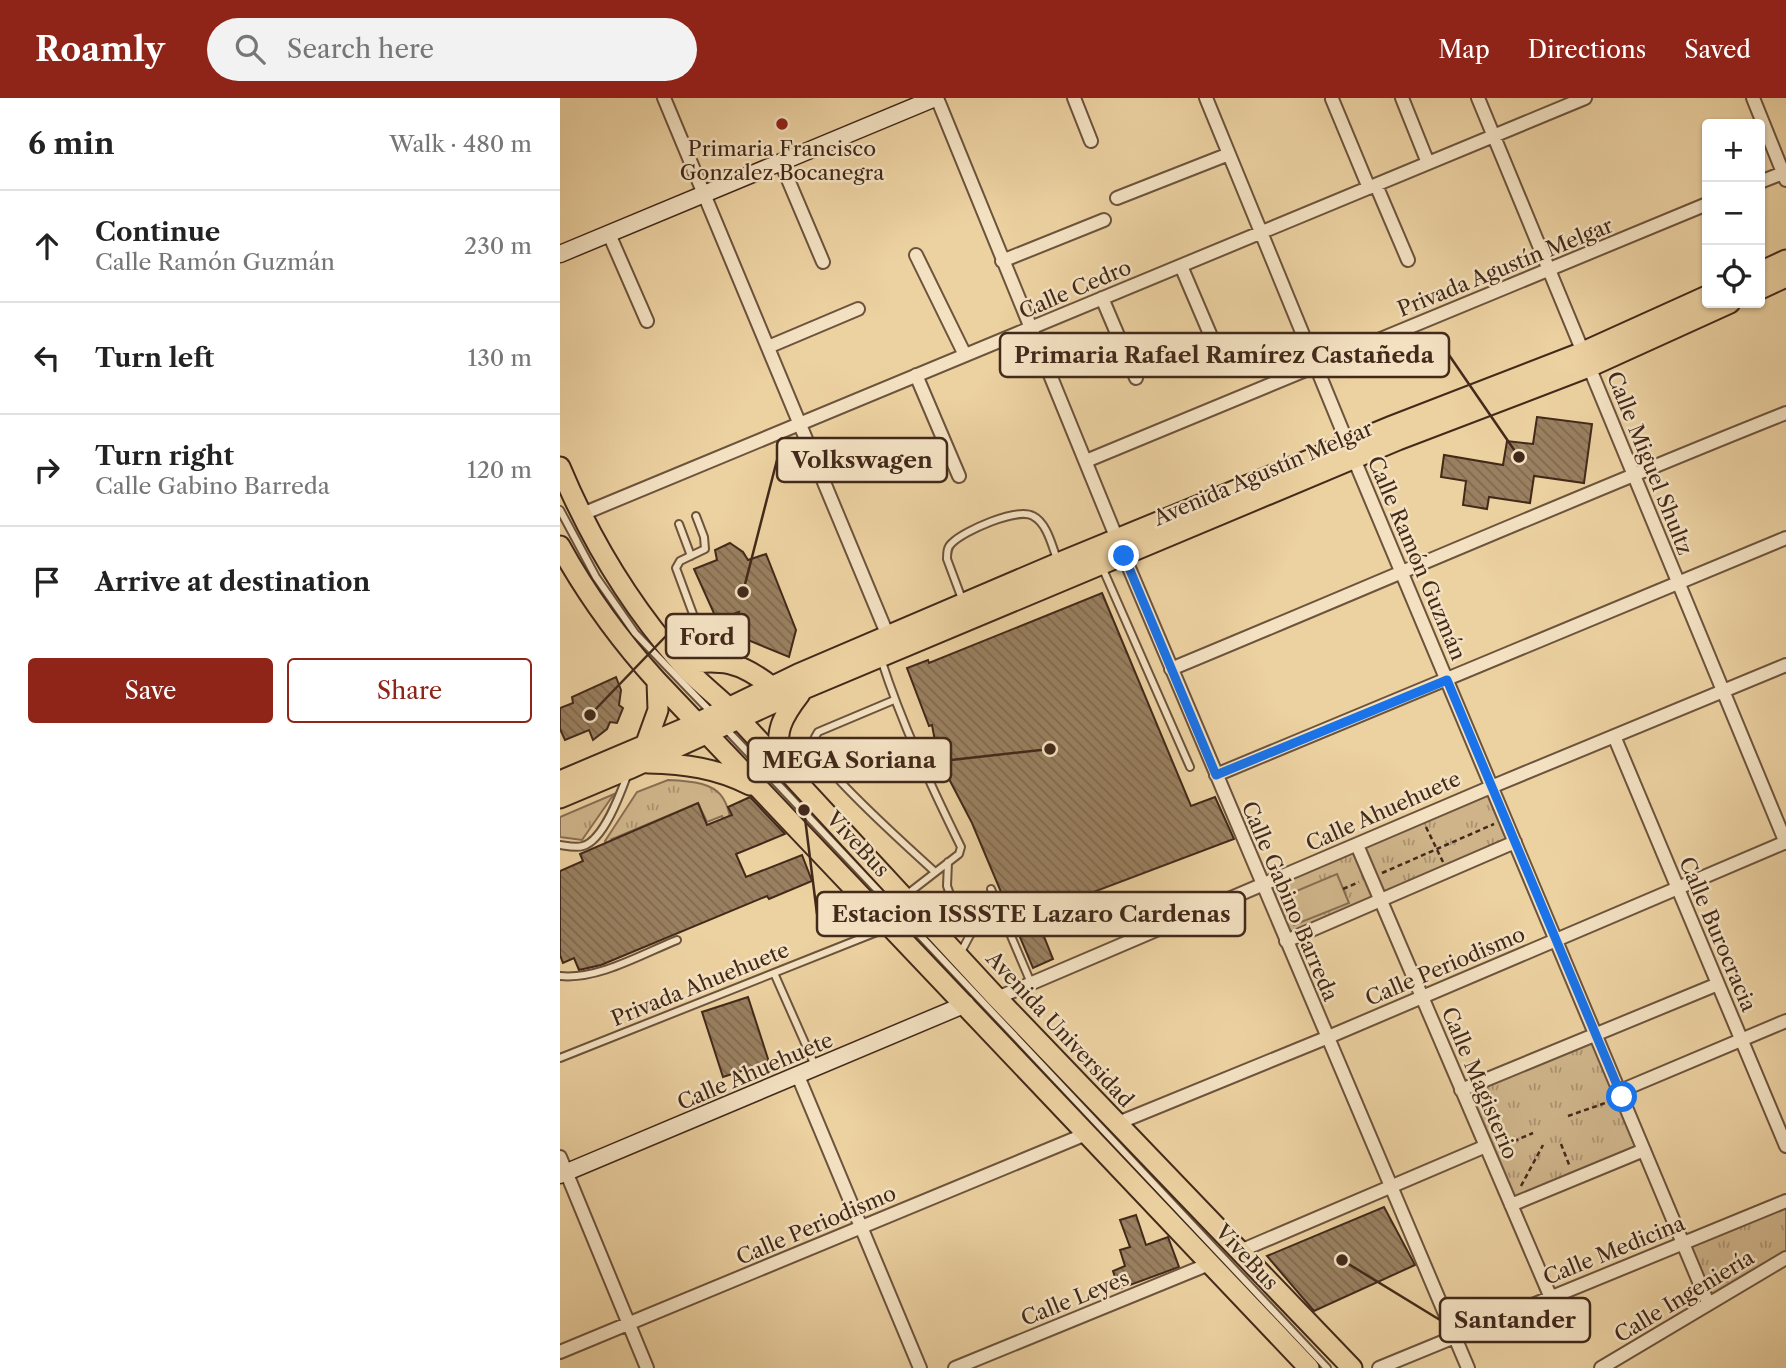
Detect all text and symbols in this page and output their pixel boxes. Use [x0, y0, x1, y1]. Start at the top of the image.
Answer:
search box [207, 18, 697, 81]
text: Roamly [35, 29, 165, 70]
icon: search [231, 30, 269, 68]
text: Search here [287, 33, 434, 65]
text: Map [1438, 35, 1490, 64]
text: Directions [1528, 35, 1646, 64]
text: Saved [1684, 35, 1751, 64]
marker: Primaria Francisco Gonzalez Bocanegra [774, 116, 790, 132]
map controls [1702, 119, 1765, 308]
button: + [1702, 119, 1765, 182]
text: 6 min [28, 125, 115, 162]
text: Walk · 480 m [389, 130, 532, 158]
place label: Primaria Francisco Gonzalez Bocanegra [680, 136, 885, 185]
button: − [1702, 182, 1765, 245]
street label: Privada Agustín Melgar [1394, 212, 1616, 322]
text: Continue [95, 216, 220, 248]
icon: ahead [28, 227, 66, 265]
text: 230 m [464, 232, 532, 260]
button: locate [1702, 245, 1765, 308]
text: Calle Ramón Guzmán [95, 248, 335, 276]
street label: Calle Cedro [1015, 254, 1135, 324]
callout: Primaria Rafael Ramírez Castañeda [1000, 333, 1449, 377]
icon: left [28, 339, 66, 377]
text: Primaria Rafael Ramírez Castañeda [1014, 341, 1435, 369]
text: Turn left [95, 342, 214, 374]
text: 130 m [468, 344, 532, 372]
street label: Calle Miguel Shultz [1602, 368, 1698, 558]
street label: Avenida Agustín Melgar [1149, 415, 1376, 531]
callout: Volkswagen [777, 438, 947, 482]
text: Turn right [95, 440, 234, 472]
text: Volkswagen [790, 446, 933, 474]
icon: right [28, 451, 66, 489]
street label: Calle Ramón Guzmán [1363, 452, 1471, 664]
text: 120 m [467, 456, 532, 484]
text: Calle Gabino Barreda [95, 472, 330, 500]
route end [1108, 540, 1139, 571]
icon: arrive [28, 563, 66, 601]
text: Arrive at destination [95, 566, 370, 598]
callout: Ford [666, 614, 749, 658]
text: Ford [679, 623, 735, 651]
button: Save [28, 658, 273, 723]
button: Share [287, 658, 532, 723]
callout: MEGA Soriana [748, 738, 951, 782]
text: MEGA Soriana [762, 746, 937, 774]
street label: Calle Ahuehuete [1302, 766, 1464, 856]
street label: Calle Gabino Barreda [1237, 797, 1344, 1005]
street label: ViveBus [821, 805, 895, 882]
street label: Calle Burocracia [1674, 853, 1762, 1016]
callout: Estacion ISSSTE Lazaro Cardenas [817, 892, 1245, 936]
text: Estacion ISSSTE Lazaro Cardenas [831, 900, 1231, 928]
street label: Calle Periodismo [1361, 921, 1529, 1011]
street label: Privada Ahuehuete [607, 937, 793, 1031]
street label: Avenida Universidad [981, 945, 1139, 1112]
street label: Calle Magisterio [1437, 1003, 1523, 1163]
street label: Calle Ahuehuete [673, 1027, 837, 1115]
route start [1606, 1081, 1637, 1112]
street label: Calle Periodismo [732, 1180, 900, 1270]
street label: Calle Medicina [1540, 1210, 1689, 1290]
street label: ViveBus [1210, 1218, 1284, 1295]
street label: Calle Ingeniería [1610, 1244, 1759, 1348]
street label: Calle Leyes [1017, 1265, 1133, 1331]
callout: Santander [1440, 1298, 1590, 1342]
text: Santander [1454, 1306, 1577, 1334]

